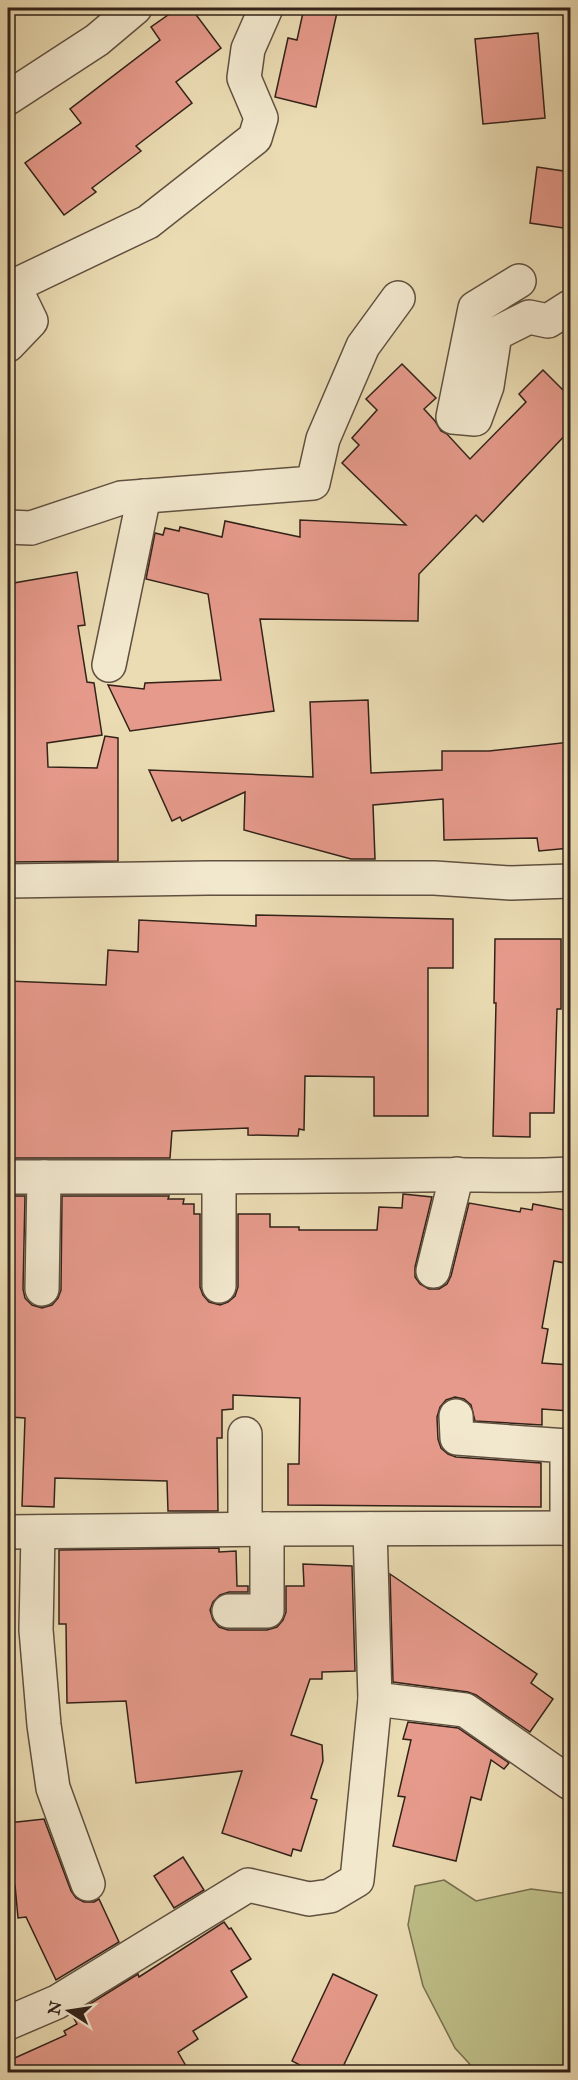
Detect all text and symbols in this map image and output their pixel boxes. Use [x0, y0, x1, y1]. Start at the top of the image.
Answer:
north arrow [39, 1981, 99, 2041]
text: N [44, 1999, 66, 2017]

